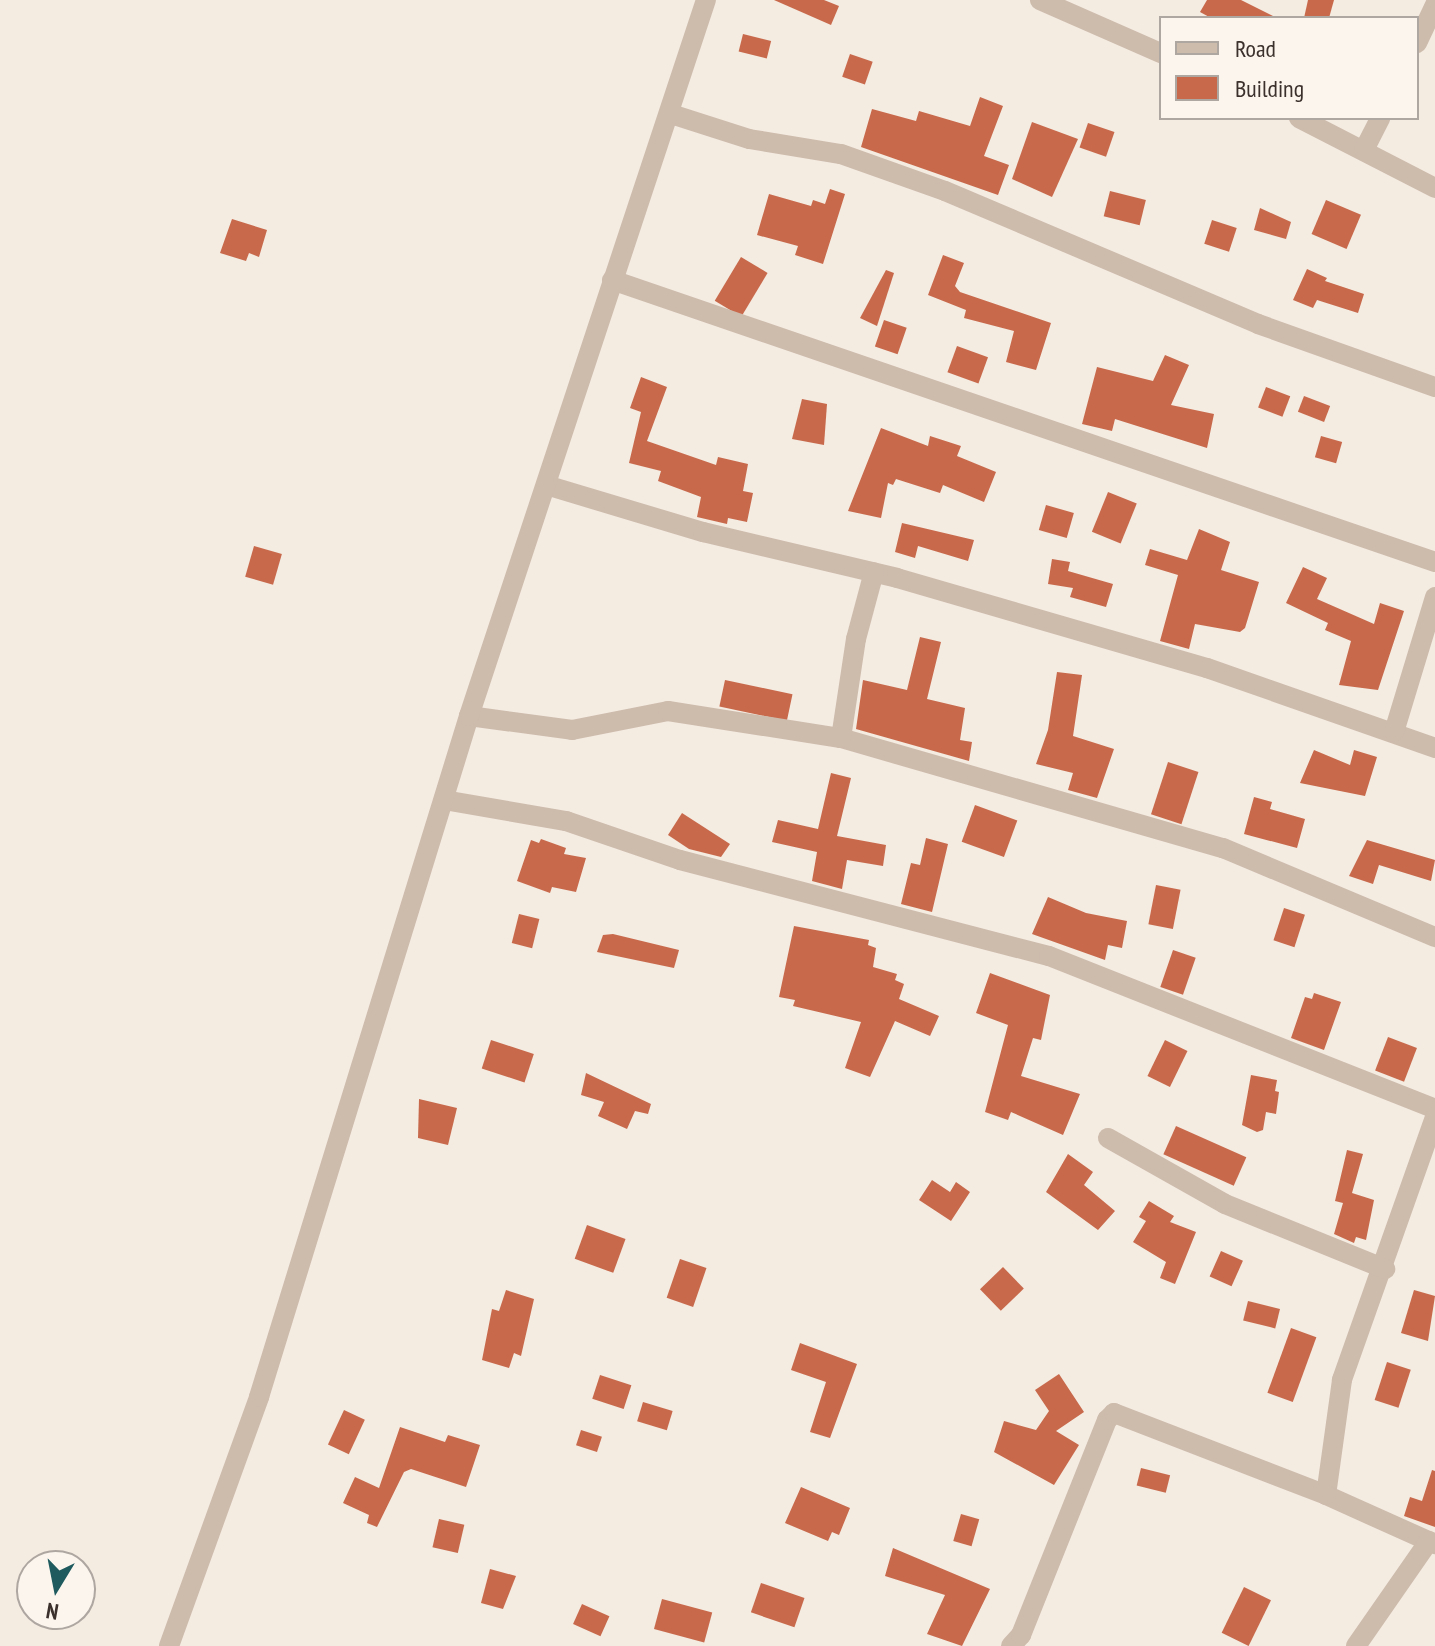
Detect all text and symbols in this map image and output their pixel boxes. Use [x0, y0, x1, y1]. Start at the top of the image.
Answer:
legend [1159, 16, 1419, 120]
text: Road [1235, 33, 1276, 64]
text: Building [1235, 73, 1304, 104]
north arrow [16, 1550, 96, 1630]
text: N [44, 1597, 60, 1626]

